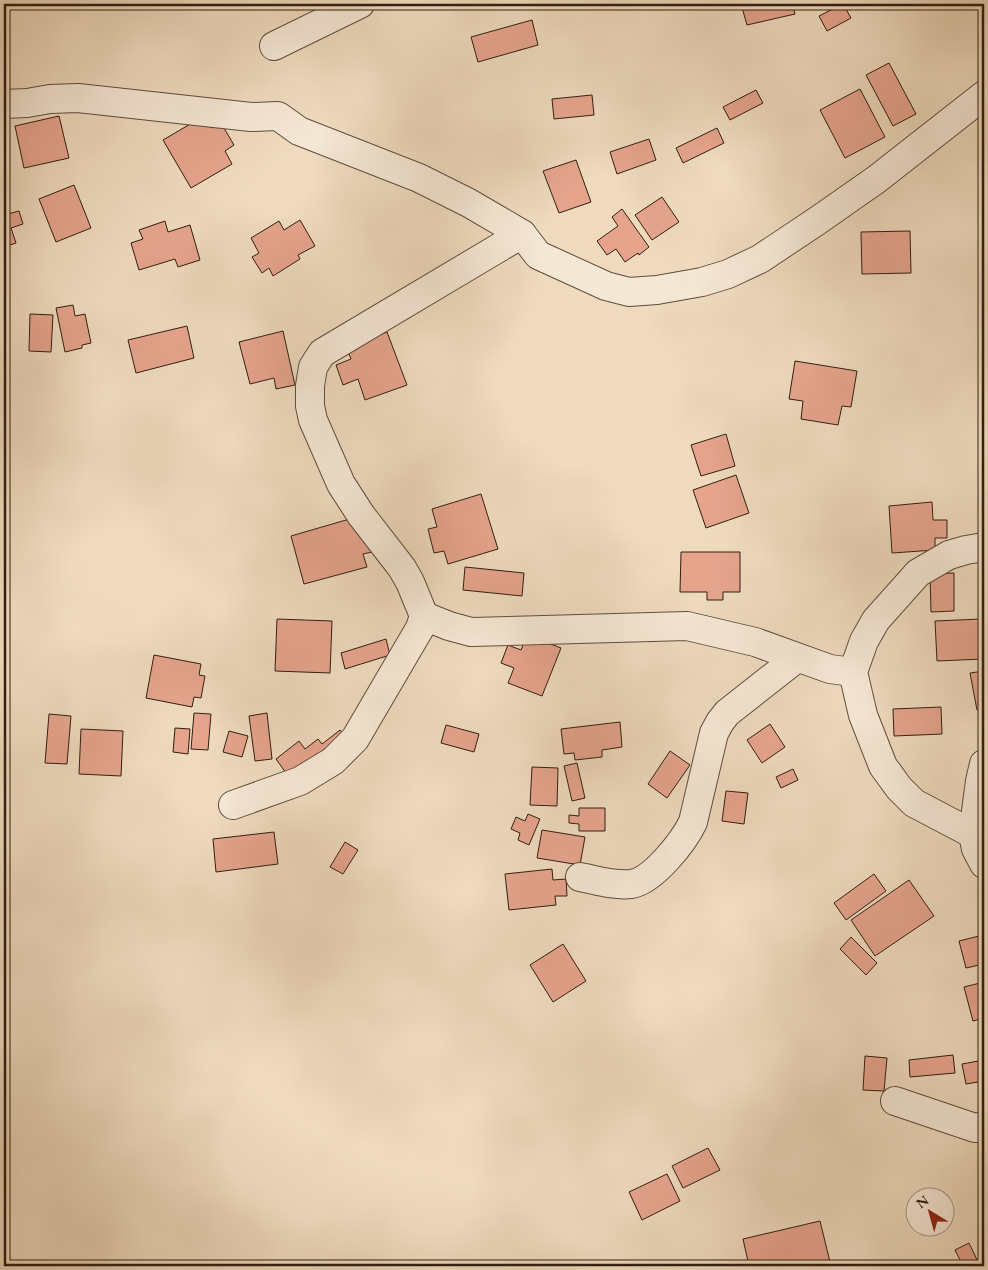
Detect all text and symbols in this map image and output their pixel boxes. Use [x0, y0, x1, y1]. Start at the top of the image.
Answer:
north arrow [906, 1188, 956, 1238]
text: N [912, 1191, 933, 1212]

